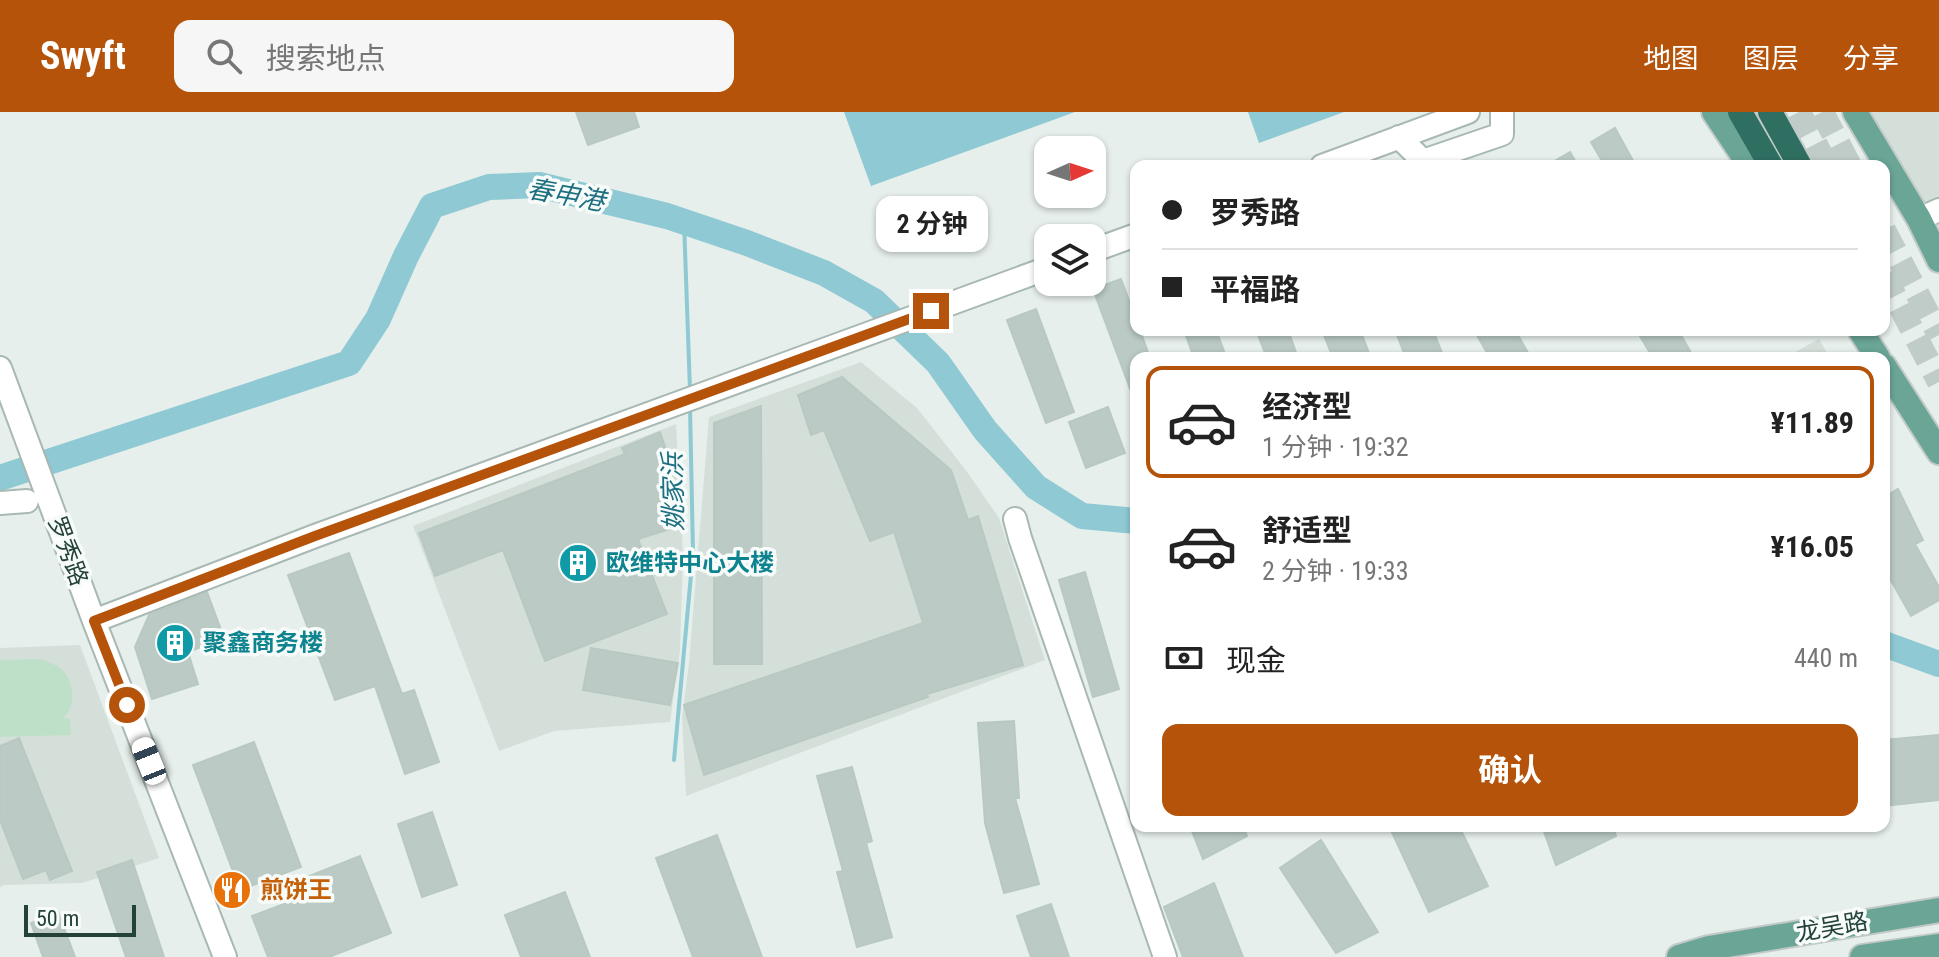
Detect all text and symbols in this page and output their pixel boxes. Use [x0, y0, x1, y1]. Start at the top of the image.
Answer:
search box [174, 20, 734, 92]
text: Swyft [40, 34, 126, 78]
icon: search [202, 34, 246, 78]
text: 搜索地点 [266, 41, 386, 76]
text: 地图 [1643, 42, 1699, 75]
text: 图层 [1743, 42, 1799, 75]
text: 分享 [1843, 42, 1899, 75]
north arrow [1034, 136, 1106, 208]
map controls [1034, 136, 1106, 296]
water label: 春申港 [525, 173, 611, 217]
callout: 2 分钟 [875, 195, 987, 251]
text: 罗秀路 [1210, 195, 1300, 230]
text: 2 分钟 [896, 209, 968, 239]
button: layers [1034, 224, 1106, 296]
text: 平福路 [1210, 272, 1300, 307]
route end [913, 293, 949, 329]
icon: car [1166, 386, 1238, 458]
text: 经济型 [1262, 389, 1352, 424]
text: ¥11.89 [1770, 405, 1854, 440]
text: 1 分钟 · 19:32 [1262, 432, 1408, 462]
water label: 姚家浜 [657, 451, 689, 531]
icon: car [1166, 510, 1238, 582]
street label: 罗秀路 [43, 512, 93, 590]
text: 舒适型 [1262, 513, 1352, 548]
text: ¥16.05 [1770, 529, 1854, 564]
building icon: 欧维特中心大楼 [557, 542, 599, 584]
place label: 欧维特中心大楼 [606, 549, 774, 577]
text: 2 分钟 · 19:33 [1262, 556, 1408, 586]
building icon: 聚鑫商务楼 [154, 622, 196, 664]
place label: 聚鑫商务楼 [203, 629, 323, 657]
icon: cash [1162, 636, 1206, 680]
text: 现金 [1226, 643, 1286, 678]
text: 440 m [1794, 643, 1858, 673]
route start [109, 687, 145, 723]
button: 确认 [1162, 724, 1858, 816]
car [129, 734, 169, 788]
restaurant icon: 煎饼王 [211, 869, 253, 911]
place label: 煎饼王 [260, 876, 332, 904]
scale bar [24, 901, 136, 937]
text: 50 m [36, 906, 79, 931]
street label: 龙吴路 [1794, 907, 1870, 947]

